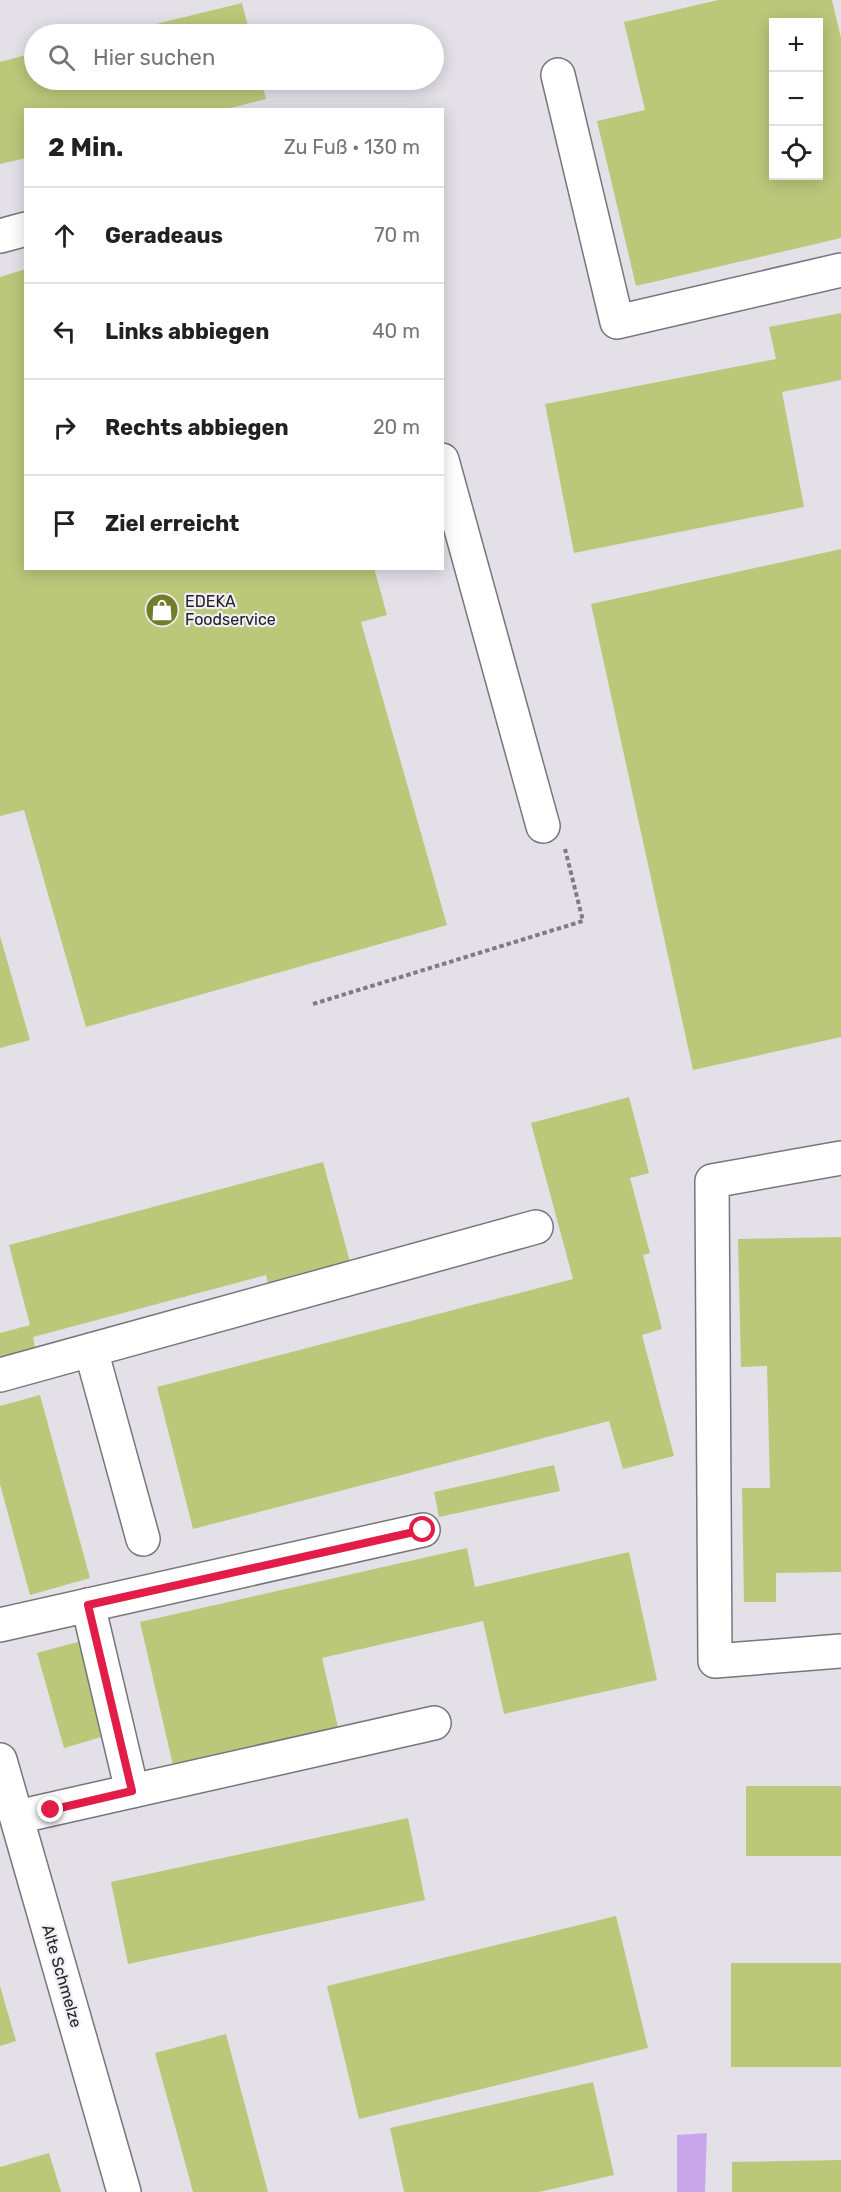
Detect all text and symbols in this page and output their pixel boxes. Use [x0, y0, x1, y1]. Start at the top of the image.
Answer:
map controls [769, 18, 823, 180]
button: + [769, 18, 823, 72]
search box [24, 24, 444, 90]
icon: search [45, 41, 78, 74]
text: Hier suchen [93, 44, 215, 71]
button: − [769, 72, 823, 126]
button: locate [769, 126, 823, 180]
text: 2 Min. [48, 132, 124, 163]
text: Zu Fuß · 130 m [284, 135, 420, 159]
icon: ahead [48, 219, 81, 252]
text: Geradeaus [105, 222, 223, 249]
text: 70 m [374, 223, 420, 247]
icon: left [48, 315, 81, 348]
text: Links abbiegen [105, 318, 269, 345]
text: 40 m [372, 319, 420, 343]
icon: right [48, 411, 81, 444]
text: Rechts abbiegen [105, 414, 289, 441]
text: 20 m [373, 415, 420, 439]
icon: arrive [48, 507, 81, 540]
text: Ziel erreicht [105, 510, 239, 537]
shop icon: EDEKA Foodservice [144, 592, 180, 628]
place label: EDEKA Foodservice [185, 592, 276, 629]
route start [409, 1516, 435, 1542]
route end [37, 1796, 63, 1822]
street label: Alte Schmelze [38, 1922, 86, 2030]

